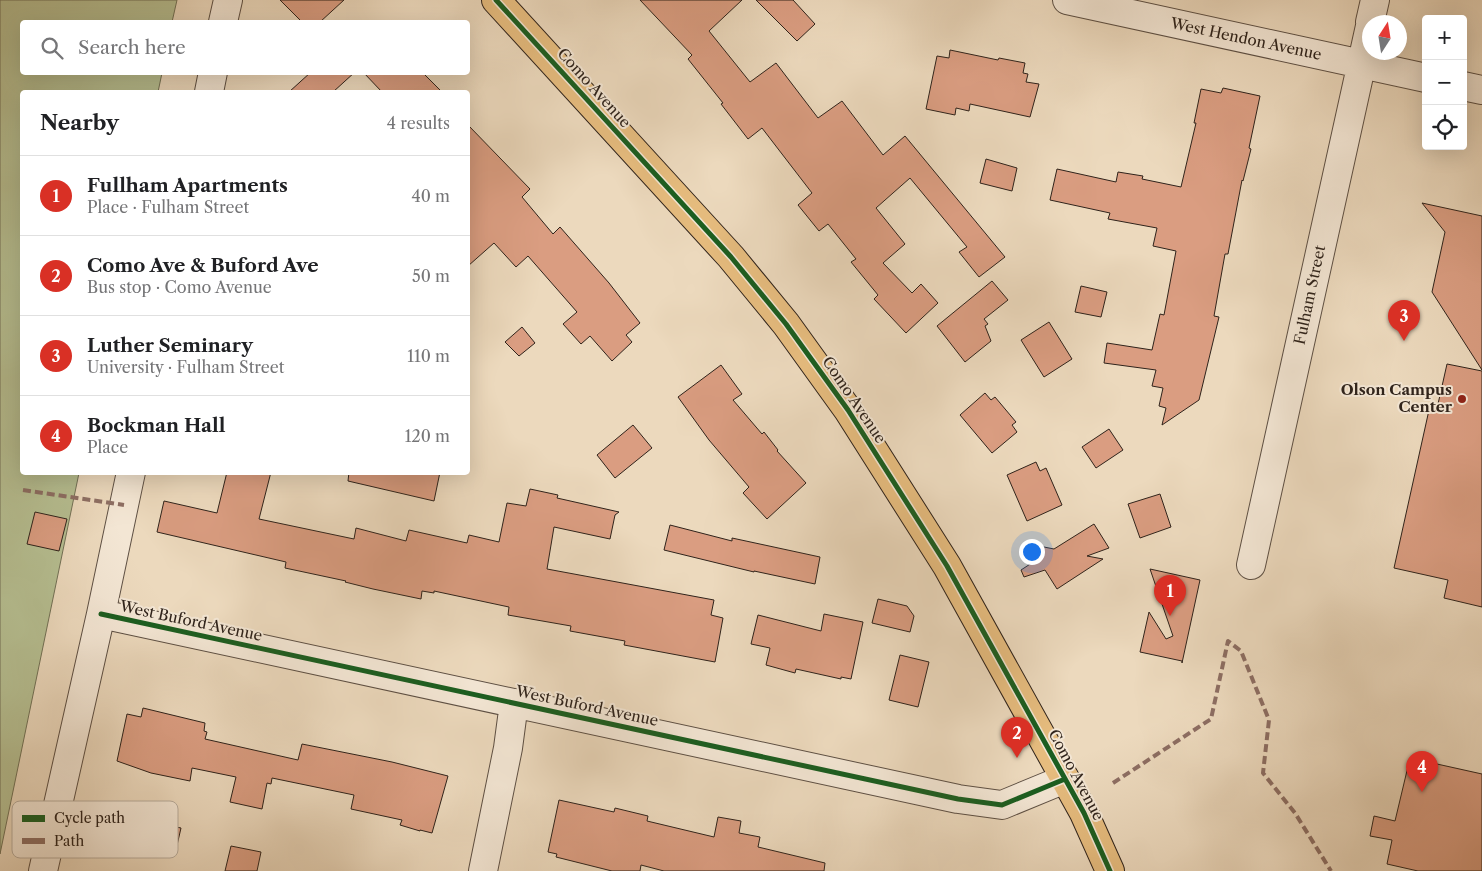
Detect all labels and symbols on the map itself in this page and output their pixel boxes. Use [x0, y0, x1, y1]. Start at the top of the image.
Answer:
street label: West Hendon Avenue [1168, 13, 1323, 64]
north arrow [1362, 15, 1407, 60]
street label: Como Avenue [554, 44, 635, 131]
street label: Fulham Street [1290, 243, 1329, 346]
pin: 3 [1388, 300, 1420, 341]
street label: Como Avenue [818, 353, 890, 447]
place label: Olson Campus Center [1341, 380, 1453, 416]
marker: Olson Campus Center [1456, 393, 1468, 405]
your location [1019, 539, 1045, 565]
pin: 1 [1154, 575, 1186, 616]
street label: West Buford Avenue [117, 596, 264, 645]
street label: West Buford Avenue [513, 681, 660, 730]
pin: 2 [1001, 717, 1033, 758]
street label: Como Avenue [1044, 726, 1108, 824]
pin: 4 [1406, 751, 1438, 792]
legend [12, 801, 178, 858]
text: Cycle path [54, 809, 125, 827]
text: Path [54, 832, 84, 850]

